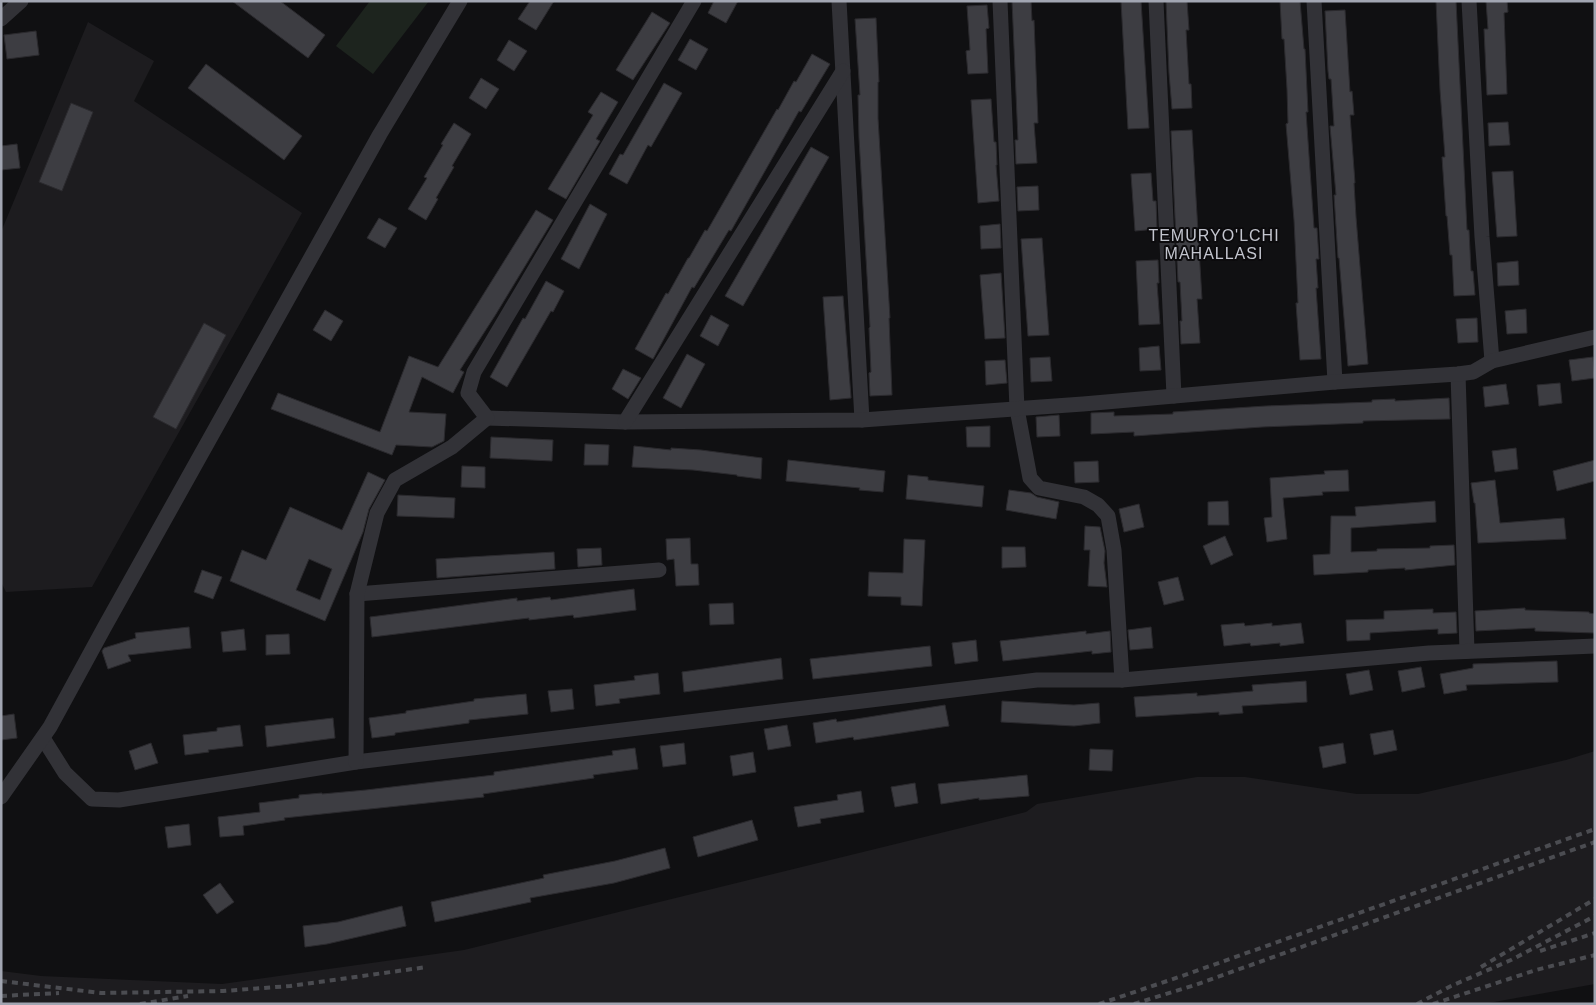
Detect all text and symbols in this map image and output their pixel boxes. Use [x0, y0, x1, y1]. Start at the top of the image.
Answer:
district label: TEMURYO'LCHI MAHALLASI [1148, 227, 1280, 262]

